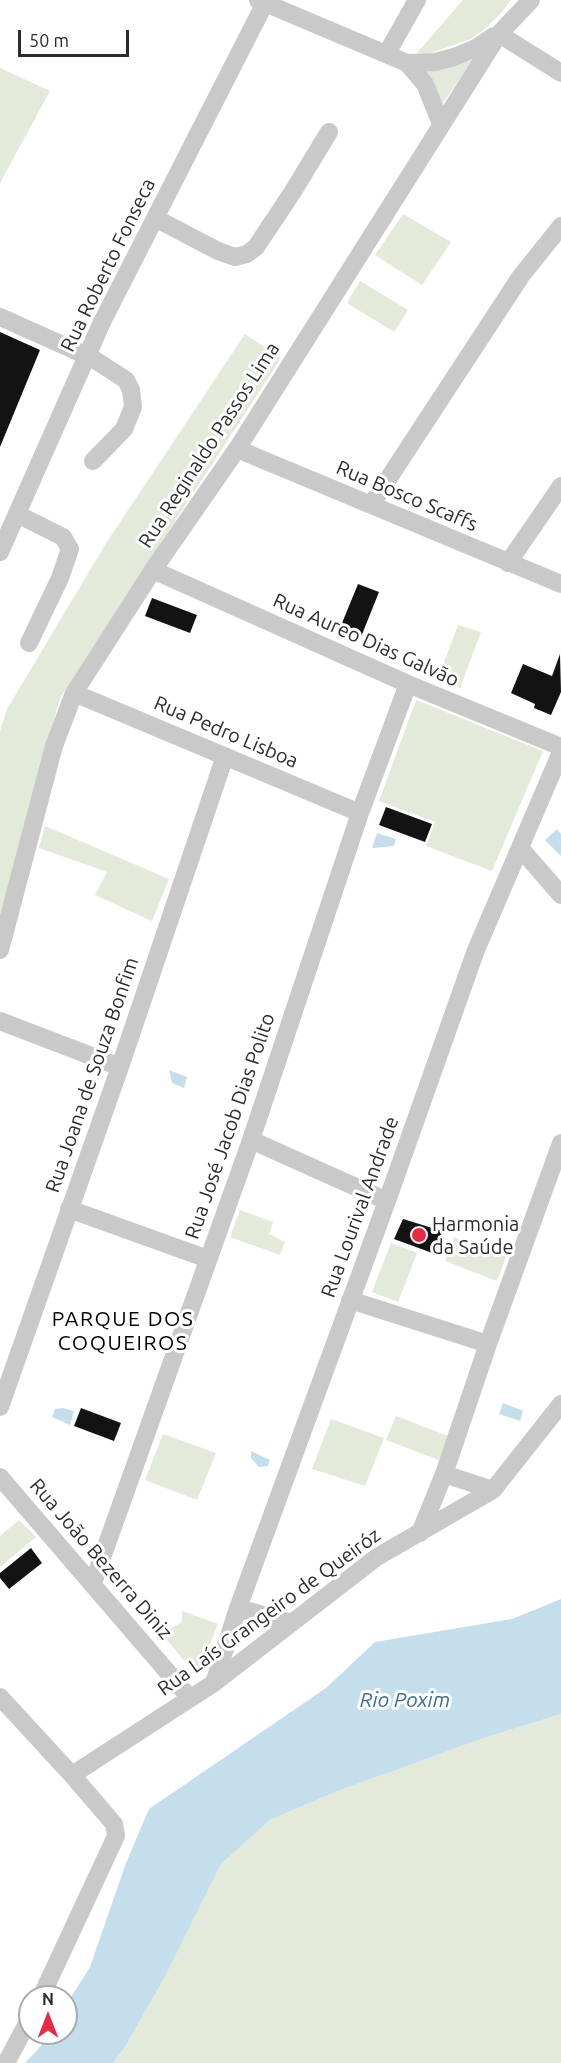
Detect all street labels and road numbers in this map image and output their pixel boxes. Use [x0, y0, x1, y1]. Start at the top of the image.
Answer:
street label: Rua Roberto Fonseca [56, 174, 160, 356]
street label: Rua Reginaldo Passos Lima [133, 338, 285, 552]
street label: Rua Bosco Scaffs [333, 455, 481, 537]
street label: Rua Aureo Dias Galvão [269, 588, 463, 692]
street label: Rua Pedro Lisboa [150, 691, 302, 773]
street label: Rua Joana de Souza Bonfim [40, 954, 144, 1196]
street label: Rua José Jacob Dias Polito [180, 1010, 280, 1242]
street label: Rua Lourival Andrade [316, 1113, 404, 1301]
street label: Rua João Bezerra Diniz [25, 1474, 177, 1644]
street label: Rua Laís Grangeiro de Queiróz [153, 1523, 385, 1701]

